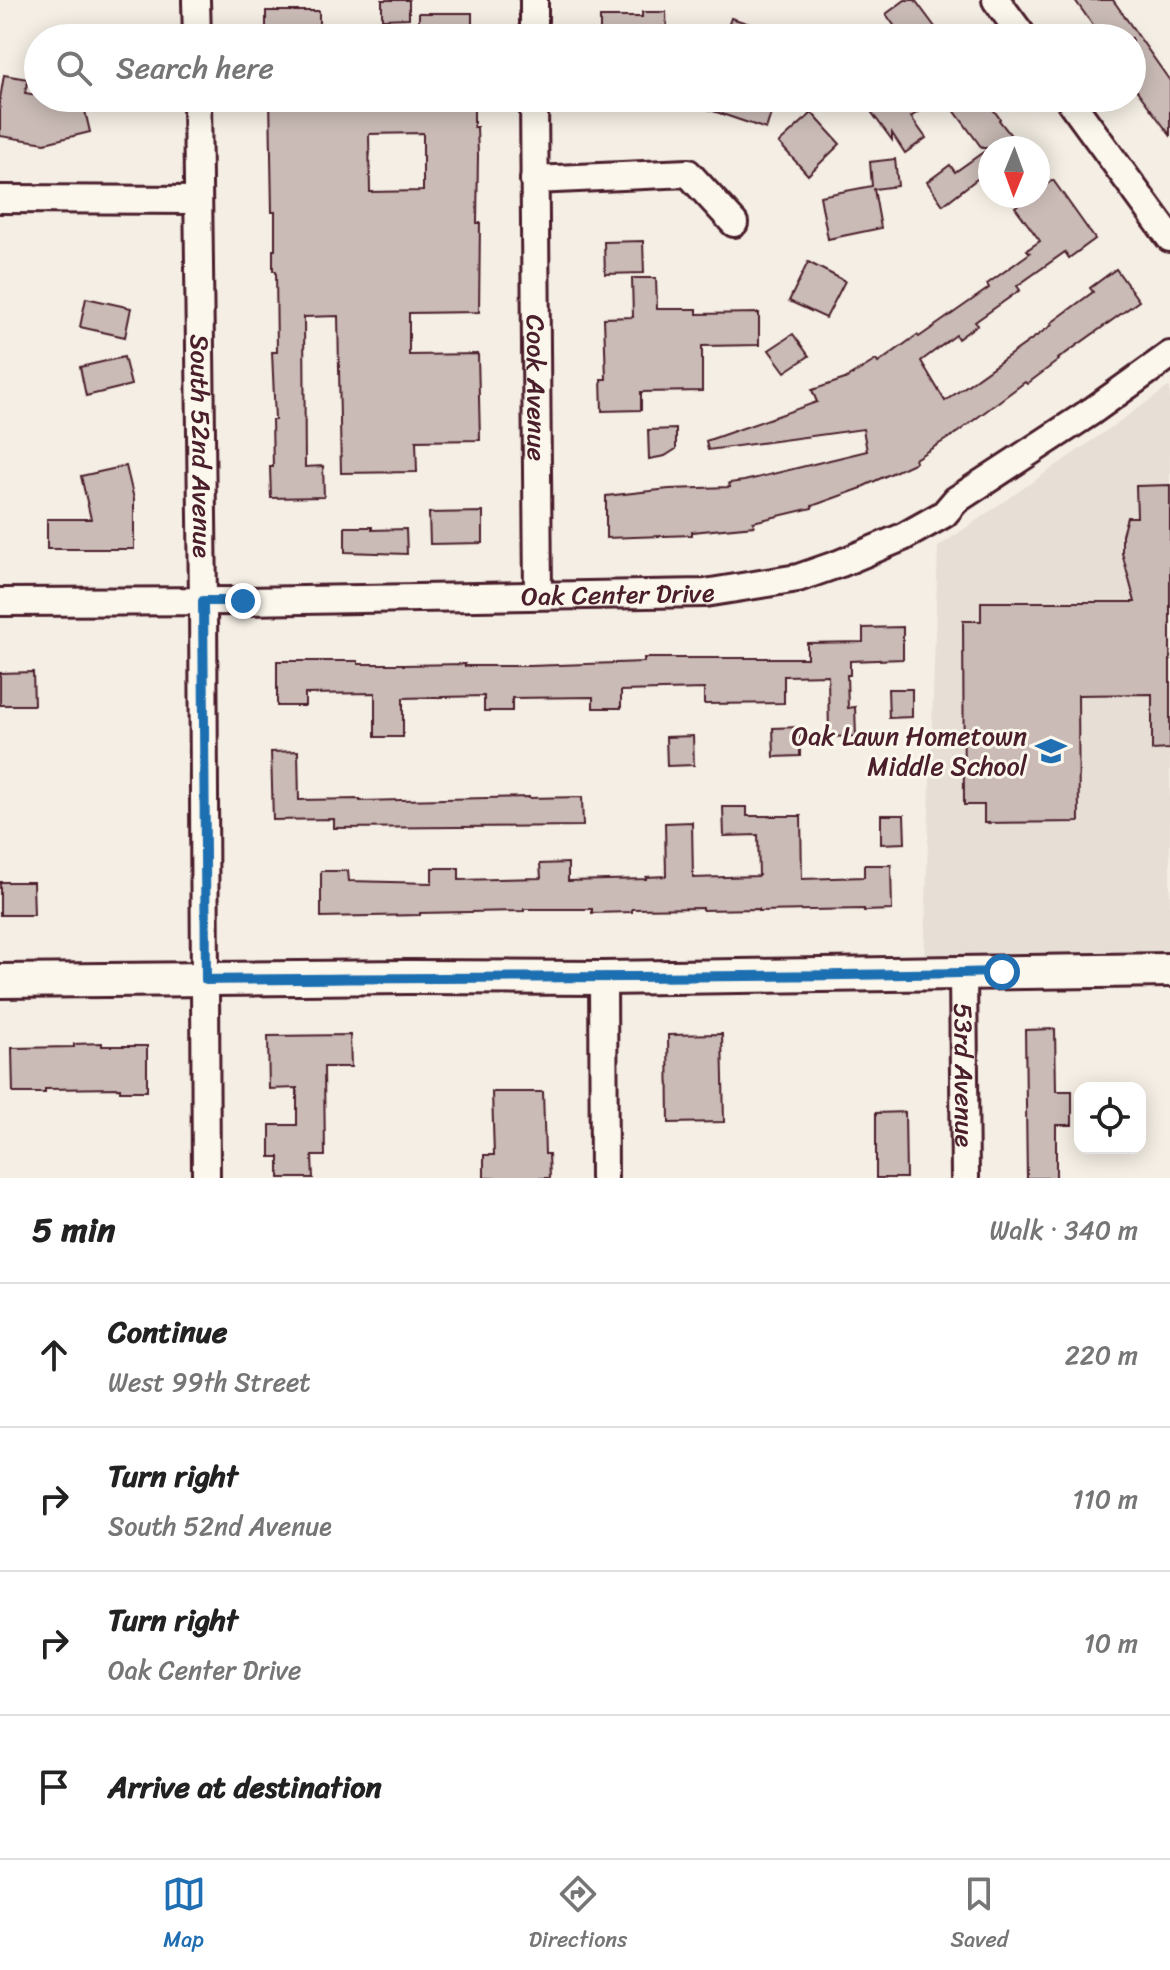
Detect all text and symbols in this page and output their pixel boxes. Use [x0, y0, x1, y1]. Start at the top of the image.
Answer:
search box [24, 24, 1146, 112]
text: Search here [116, 41, 274, 95]
icon: search [52, 46, 96, 90]
north arrow [978, 136, 1050, 208]
street label: Cook Avenue [513, 315, 560, 461]
street label: South 52nd Avenue [177, 334, 225, 559]
street label: Oak Center Drive [521, 569, 718, 619]
route end [225, 583, 261, 619]
place label: Oak Lawn Hometown Middle School [791, 713, 1028, 789]
school or university icon: Oak Lawn Hometown Middle School [1034, 734, 1068, 768]
route start [984, 954, 1020, 990]
street label: 53rd Avenue [940, 1003, 988, 1148]
map controls [1074, 1082, 1146, 1154]
button: locate [1074, 1082, 1146, 1154]
text: 5 min [32, 1200, 115, 1260]
text: Walk · 340 m [990, 1207, 1138, 1253]
text: Continue [108, 1305, 227, 1359]
text: 220 m [1065, 1332, 1138, 1378]
icon: ahead [32, 1333, 76, 1377]
text: West 99th Street [108, 1359, 311, 1405]
text: Turn right [108, 1449, 238, 1503]
text: 110 m [1073, 1476, 1138, 1522]
icon: right [32, 1477, 76, 1521]
text: South 52nd Avenue [108, 1503, 332, 1549]
text: Turn right [108, 1593, 238, 1647]
text: 10 m [1084, 1620, 1138, 1666]
icon: right [32, 1621, 76, 1665]
text: Oak Center Drive [108, 1647, 301, 1693]
text: Arrive at destination [108, 1760, 382, 1814]
icon: arrive [32, 1765, 76, 1809]
tab: Map [162, 1872, 206, 1959]
tab: Directions [529, 1872, 627, 1959]
tab: Saved [950, 1872, 1008, 1959]

